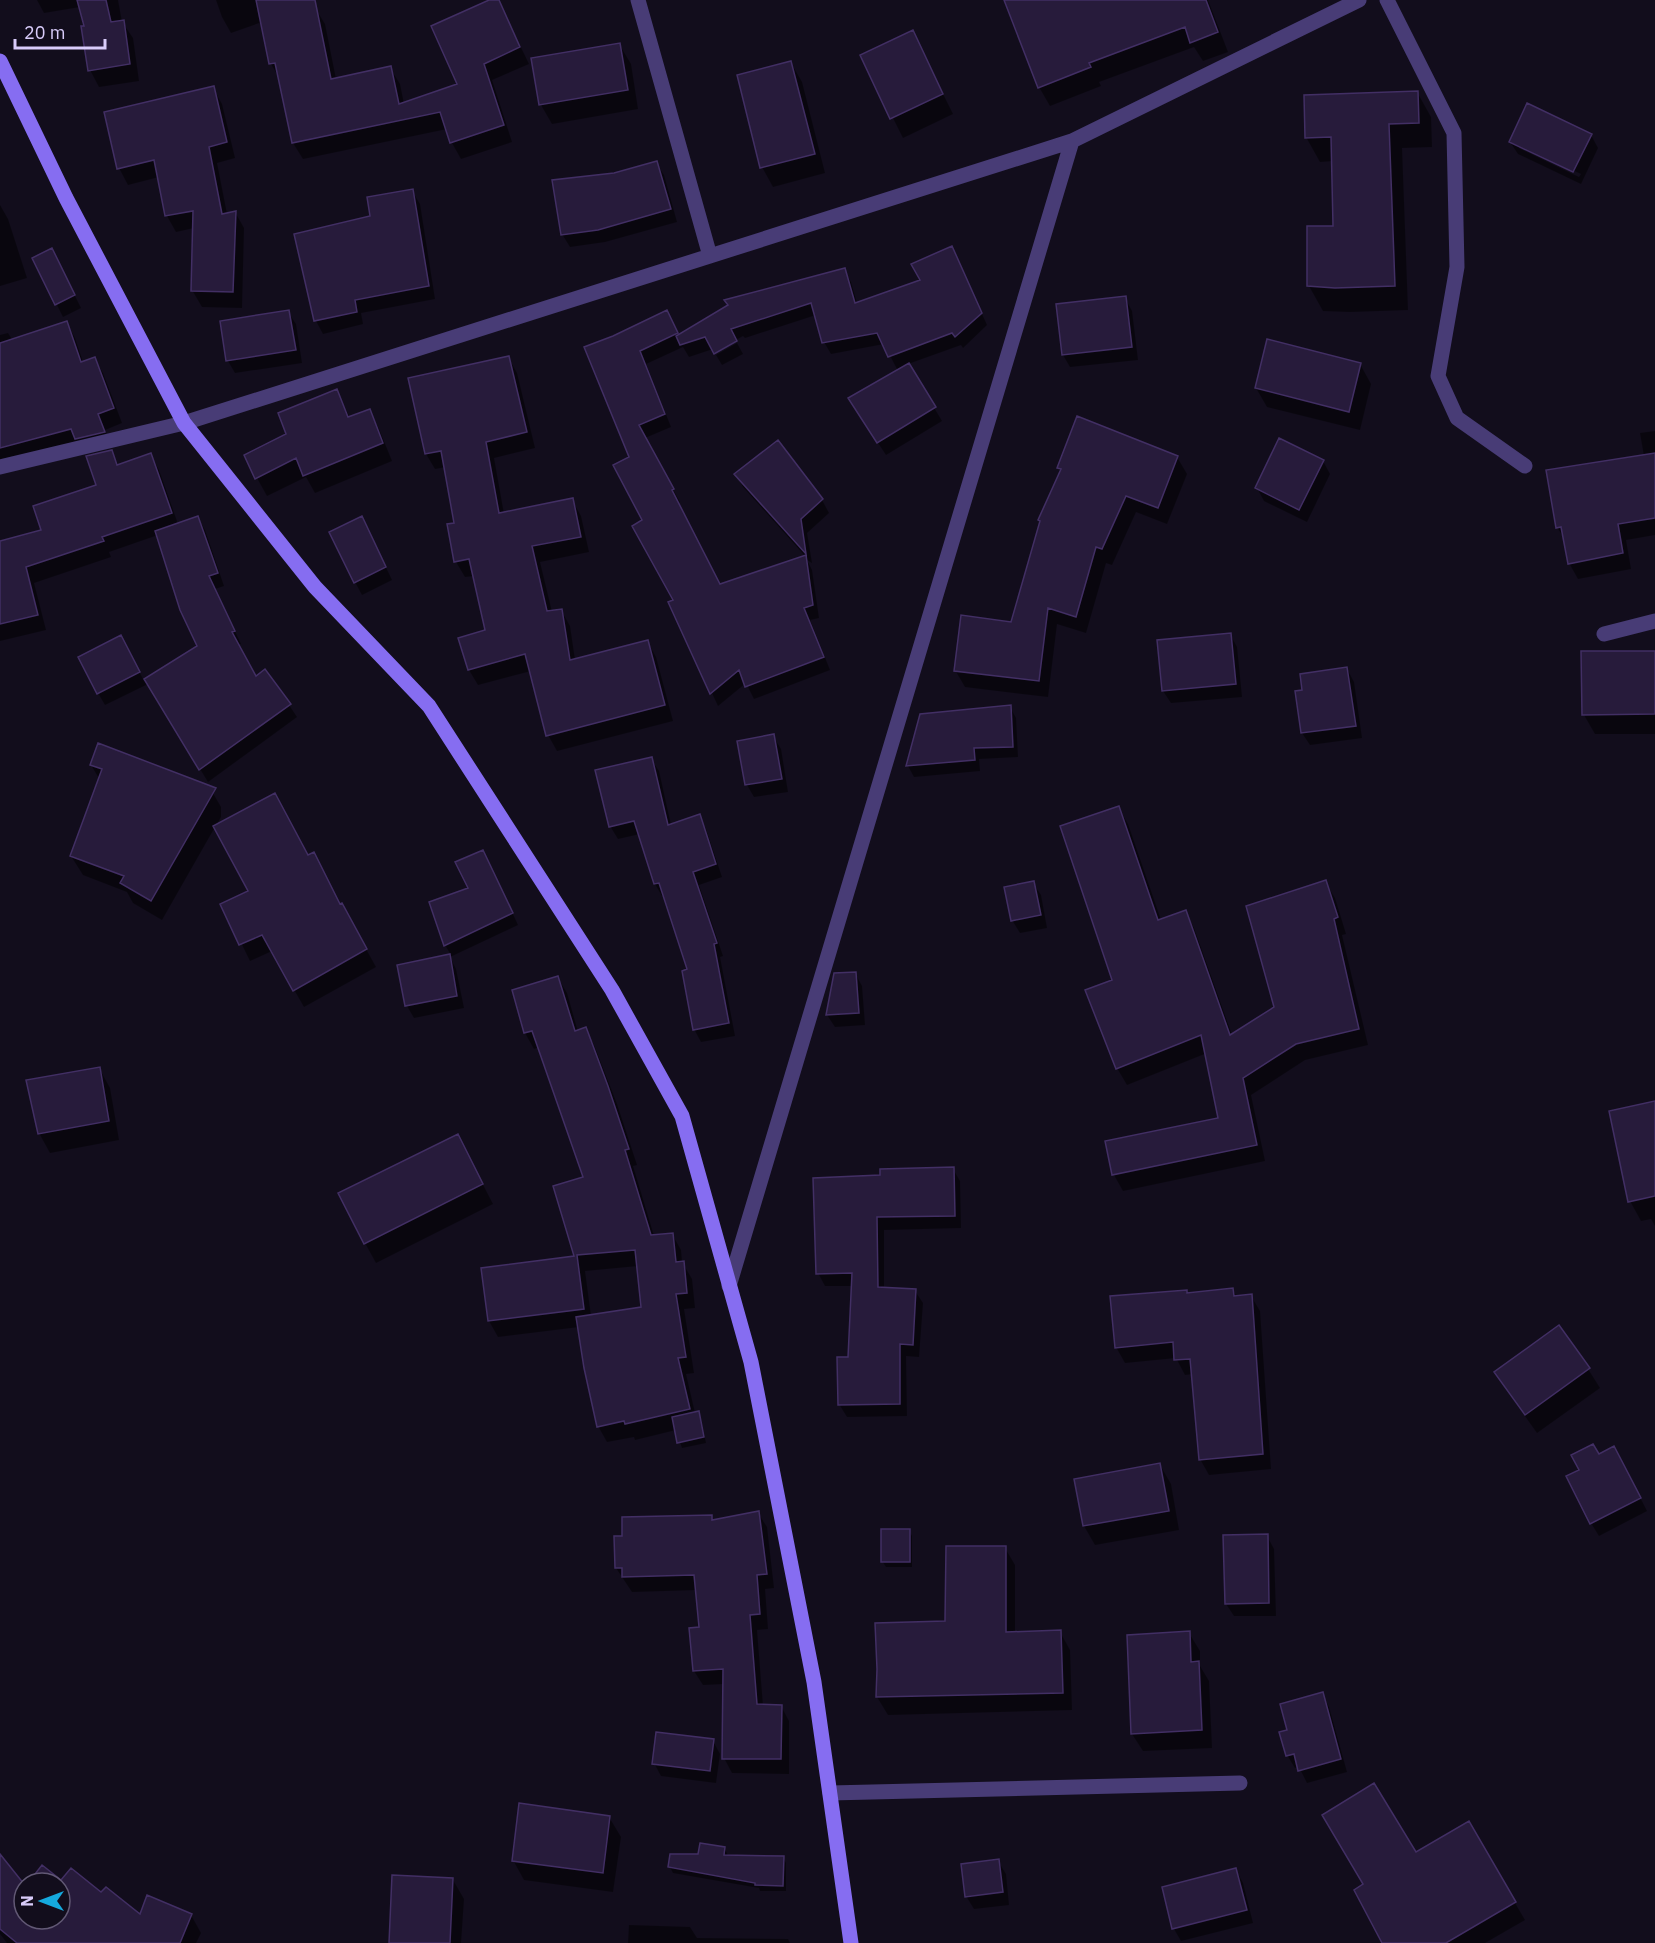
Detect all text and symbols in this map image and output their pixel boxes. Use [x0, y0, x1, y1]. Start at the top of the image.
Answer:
scale bar [15, 12, 105, 50]
text: 20 m [24, 21, 66, 44]
north arrow [12, 1871, 72, 1931]
text: N [17, 1895, 37, 1907]

